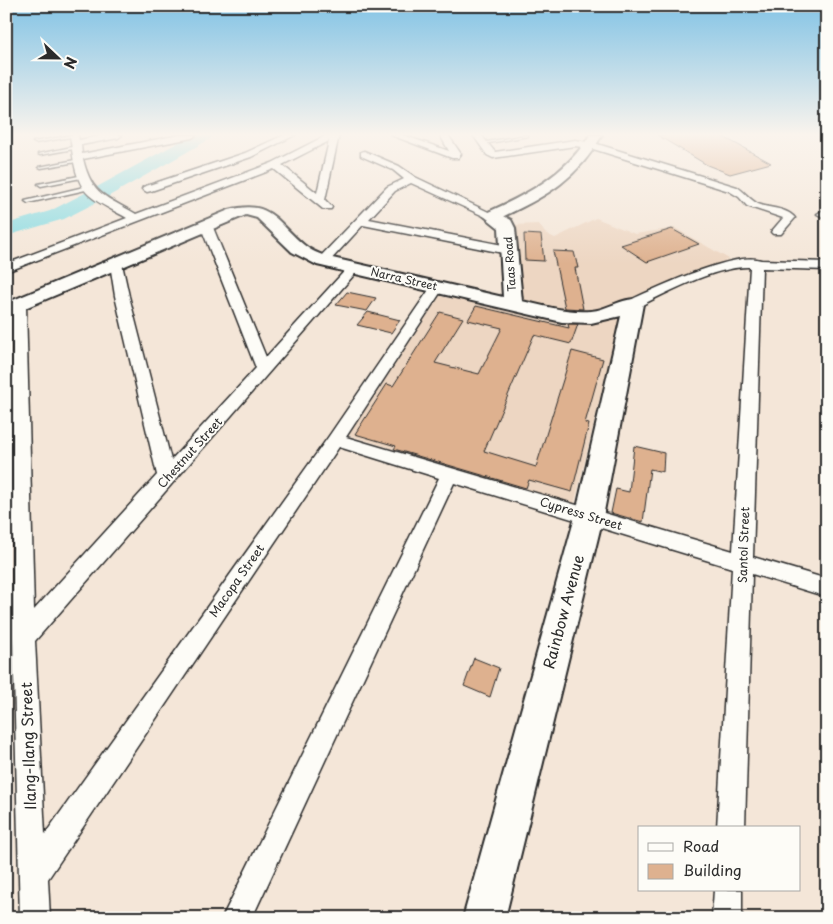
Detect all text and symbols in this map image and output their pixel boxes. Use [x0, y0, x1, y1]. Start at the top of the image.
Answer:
north arrow [32, 32, 82, 82]
text: N [59, 54, 82, 72]
street label: Taas Road [499, 236, 520, 292]
street label: Narra Street [369, 263, 440, 295]
street label: Chestnut Street [153, 413, 226, 492]
street label: Cypress Street [538, 492, 625, 534]
street label: Santol Street [733, 506, 753, 583]
street label: Macopa Street [204, 540, 268, 621]
street label: Rainbow Avenue [536, 552, 589, 671]
street label: Ilang-Ilang Street [14, 682, 41, 810]
legend [638, 826, 800, 892]
text: Road [683, 834, 719, 857]
text: Building [683, 858, 742, 881]

